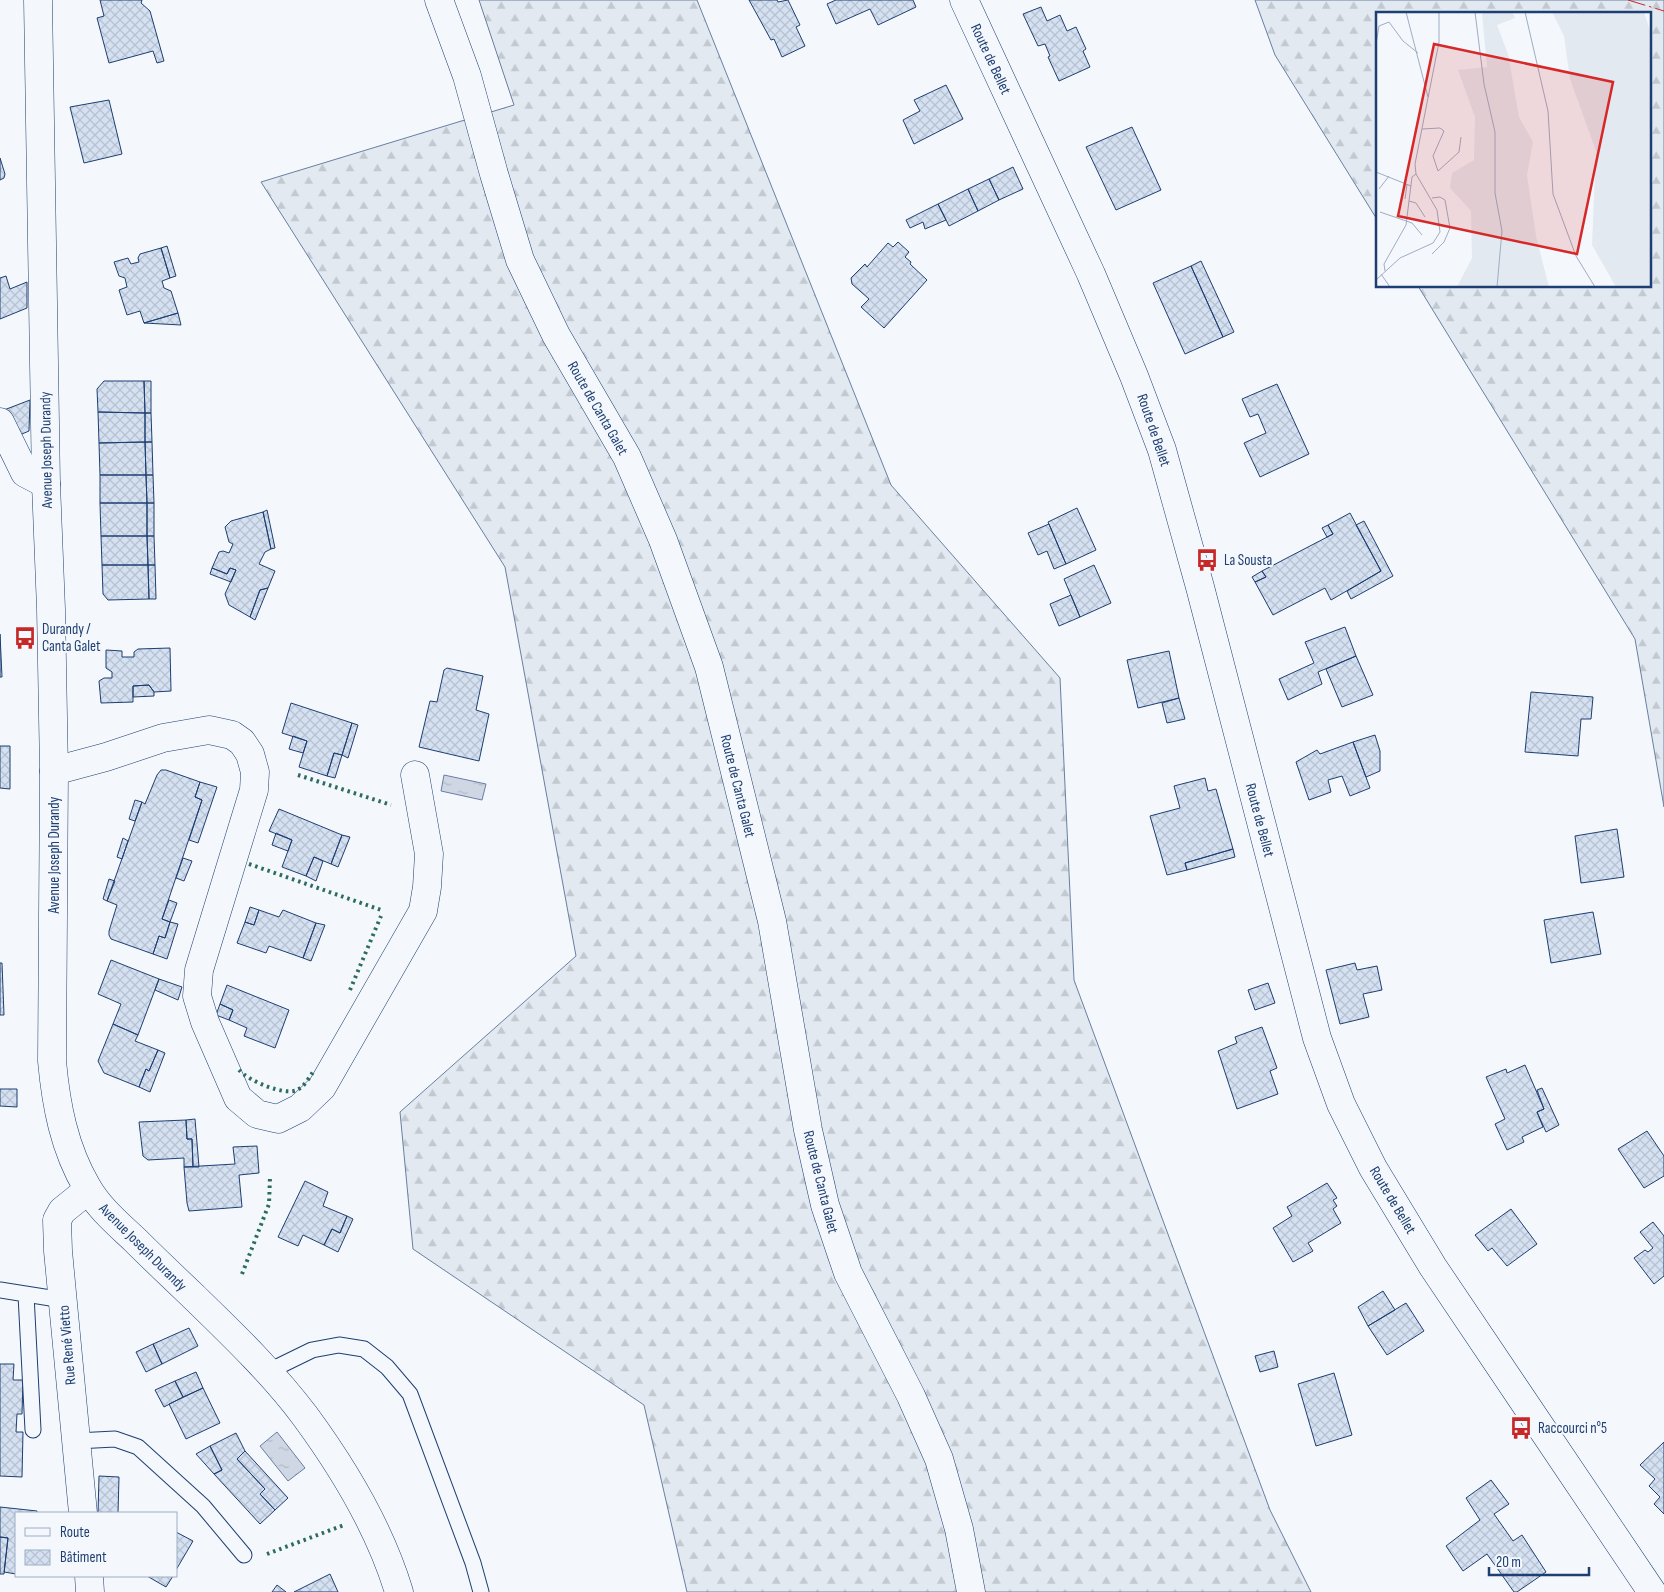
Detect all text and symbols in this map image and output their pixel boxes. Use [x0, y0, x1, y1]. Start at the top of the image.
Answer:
inset map [1376, 12, 1652, 288]
street label: Route de Bellet [966, 21, 1015, 98]
street label: Route de Canta Galet [563, 358, 632, 459]
street label: Avenue Joseph Durandy [36, 391, 57, 510]
street label: Route de Bellet [1132, 391, 1175, 469]
bus stop icon: La Sousta [1194, 547, 1220, 573]
place label: La Sousta [1224, 551, 1273, 570]
place label: Durandy / Canta Galet [42, 620, 101, 656]
bus stop icon: Durandy / Canta Galet [12, 625, 38, 651]
street label: Route de Canta Galet [716, 733, 760, 840]
street label: Route de Bellet [1241, 781, 1279, 860]
street label: Avenue Joseph Durandy [45, 796, 64, 914]
street label: Route de Canta Galet [799, 1129, 843, 1236]
street label: Route de Bellet [1365, 1163, 1420, 1238]
street label: Avenue Joseph Durandy [94, 1199, 191, 1295]
street label: Rue René Vietto [55, 1304, 80, 1386]
bus stop icon: Raccourci n°5 [1508, 1415, 1534, 1441]
place label: Raccourci n°5 [1538, 1419, 1607, 1438]
legend [15, 1512, 178, 1577]
text: Route [60, 1523, 90, 1542]
scale bar [1489, 1544, 1589, 1576]
text: Bâtiment [60, 1548, 107, 1567]
text: 20 m [1496, 1553, 1521, 1572]

